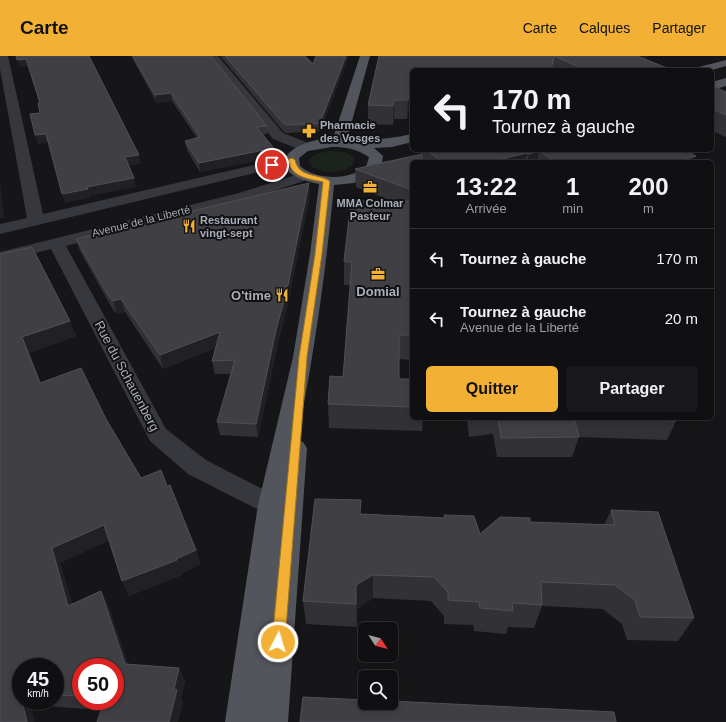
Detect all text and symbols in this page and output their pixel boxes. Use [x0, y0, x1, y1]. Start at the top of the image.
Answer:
text: Carte [20, 17, 69, 38]
text: Carte [523, 20, 557, 36]
text: Calques [579, 20, 630, 36]
text: Partager [652, 20, 706, 36]
icon: left [426, 84, 478, 136]
text: 170 m [492, 84, 571, 115]
text: Tournez à gauche [492, 117, 635, 137]
place label: Pharmacie des Vosges [320, 119, 380, 144]
pharmacy icon: Pharmacie des Vosges [301, 123, 317, 139]
pin [255, 148, 289, 182]
icon: arrive [261, 154, 283, 176]
text: 13:22 [455, 173, 517, 200]
text: 1 [566, 173, 579, 200]
text: 200 [629, 173, 669, 200]
office icon: MMA Colmar Pasteur [362, 179, 378, 195]
place label: MMA Colmar Pasteur [337, 197, 404, 222]
text: Arrivée [465, 201, 507, 216]
text: min [562, 201, 583, 216]
text: m [643, 201, 654, 216]
street label: Avenue de la Liberté [91, 203, 191, 239]
place label: Restaurant vingt-sept [200, 214, 258, 239]
restaurant icon: Restaurant vingt-sept [181, 218, 197, 234]
icon: left [426, 248, 448, 270]
text: Tournez à gauche [460, 250, 586, 267]
text: 170 m [656, 250, 698, 267]
office icon: Domial [370, 266, 386, 282]
place label: Domial [356, 284, 400, 299]
restaurant icon: O'time [274, 287, 290, 303]
place label: O'time [231, 288, 271, 303]
text: Tournez à gauche [460, 303, 586, 320]
icon: left [426, 308, 448, 330]
text: 20 m [665, 310, 698, 327]
street label: Rue du Schauenberg [92, 318, 162, 434]
text: Avenue de la Liberté [460, 320, 579, 335]
button: Quitter [426, 366, 558, 412]
button: Partager [566, 366, 698, 412]
position arrow [257, 621, 299, 663]
north arrow [358, 622, 398, 662]
map controls [358, 622, 398, 710]
speed limit sign: 50 [72, 658, 124, 710]
text: 45 [27, 668, 49, 690]
button: search [358, 670, 398, 710]
text: km/h [27, 688, 49, 699]

